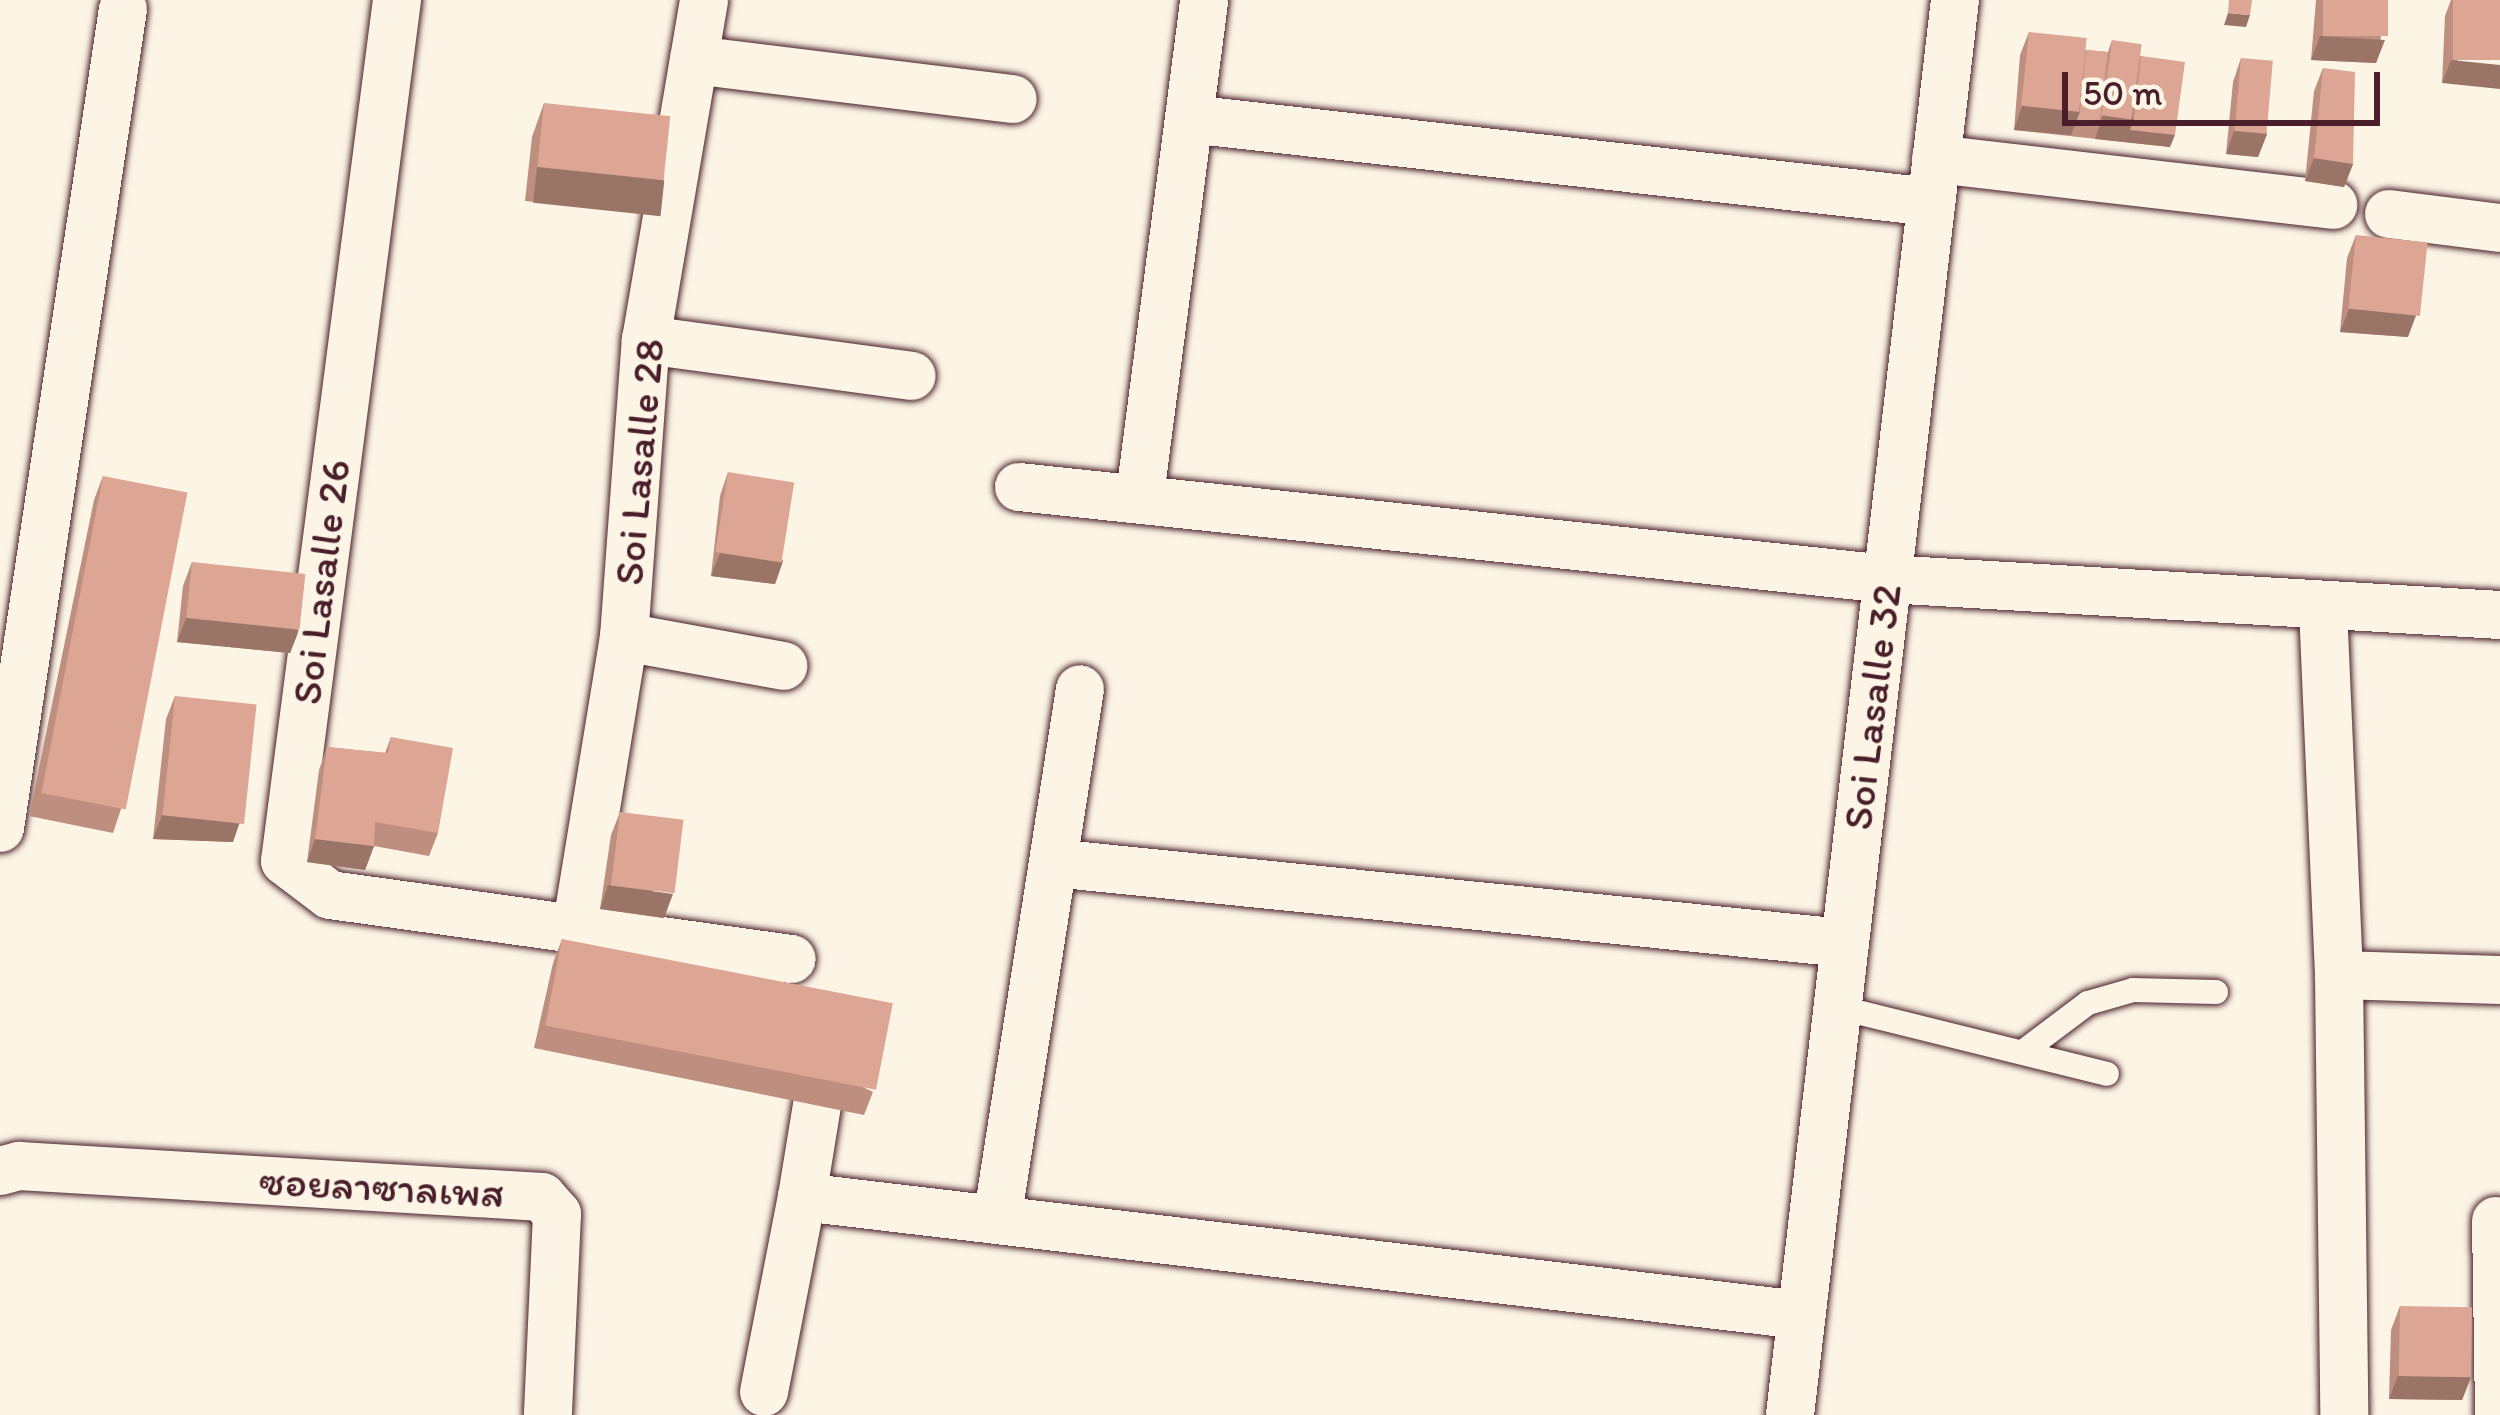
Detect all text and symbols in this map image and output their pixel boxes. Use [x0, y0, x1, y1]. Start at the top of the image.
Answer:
scale bar [2068, 48, 2386, 122]
text: 50 m [2083, 71, 2162, 114]
street label: Soi Lasalle 28 [603, 337, 675, 587]
street label: Soi Lasalle 26 [281, 457, 361, 707]
street label: Soi Lasalle 32 [1832, 582, 1912, 832]
street label: ซอยลาซาลเพส [258, 1155, 506, 1219]

